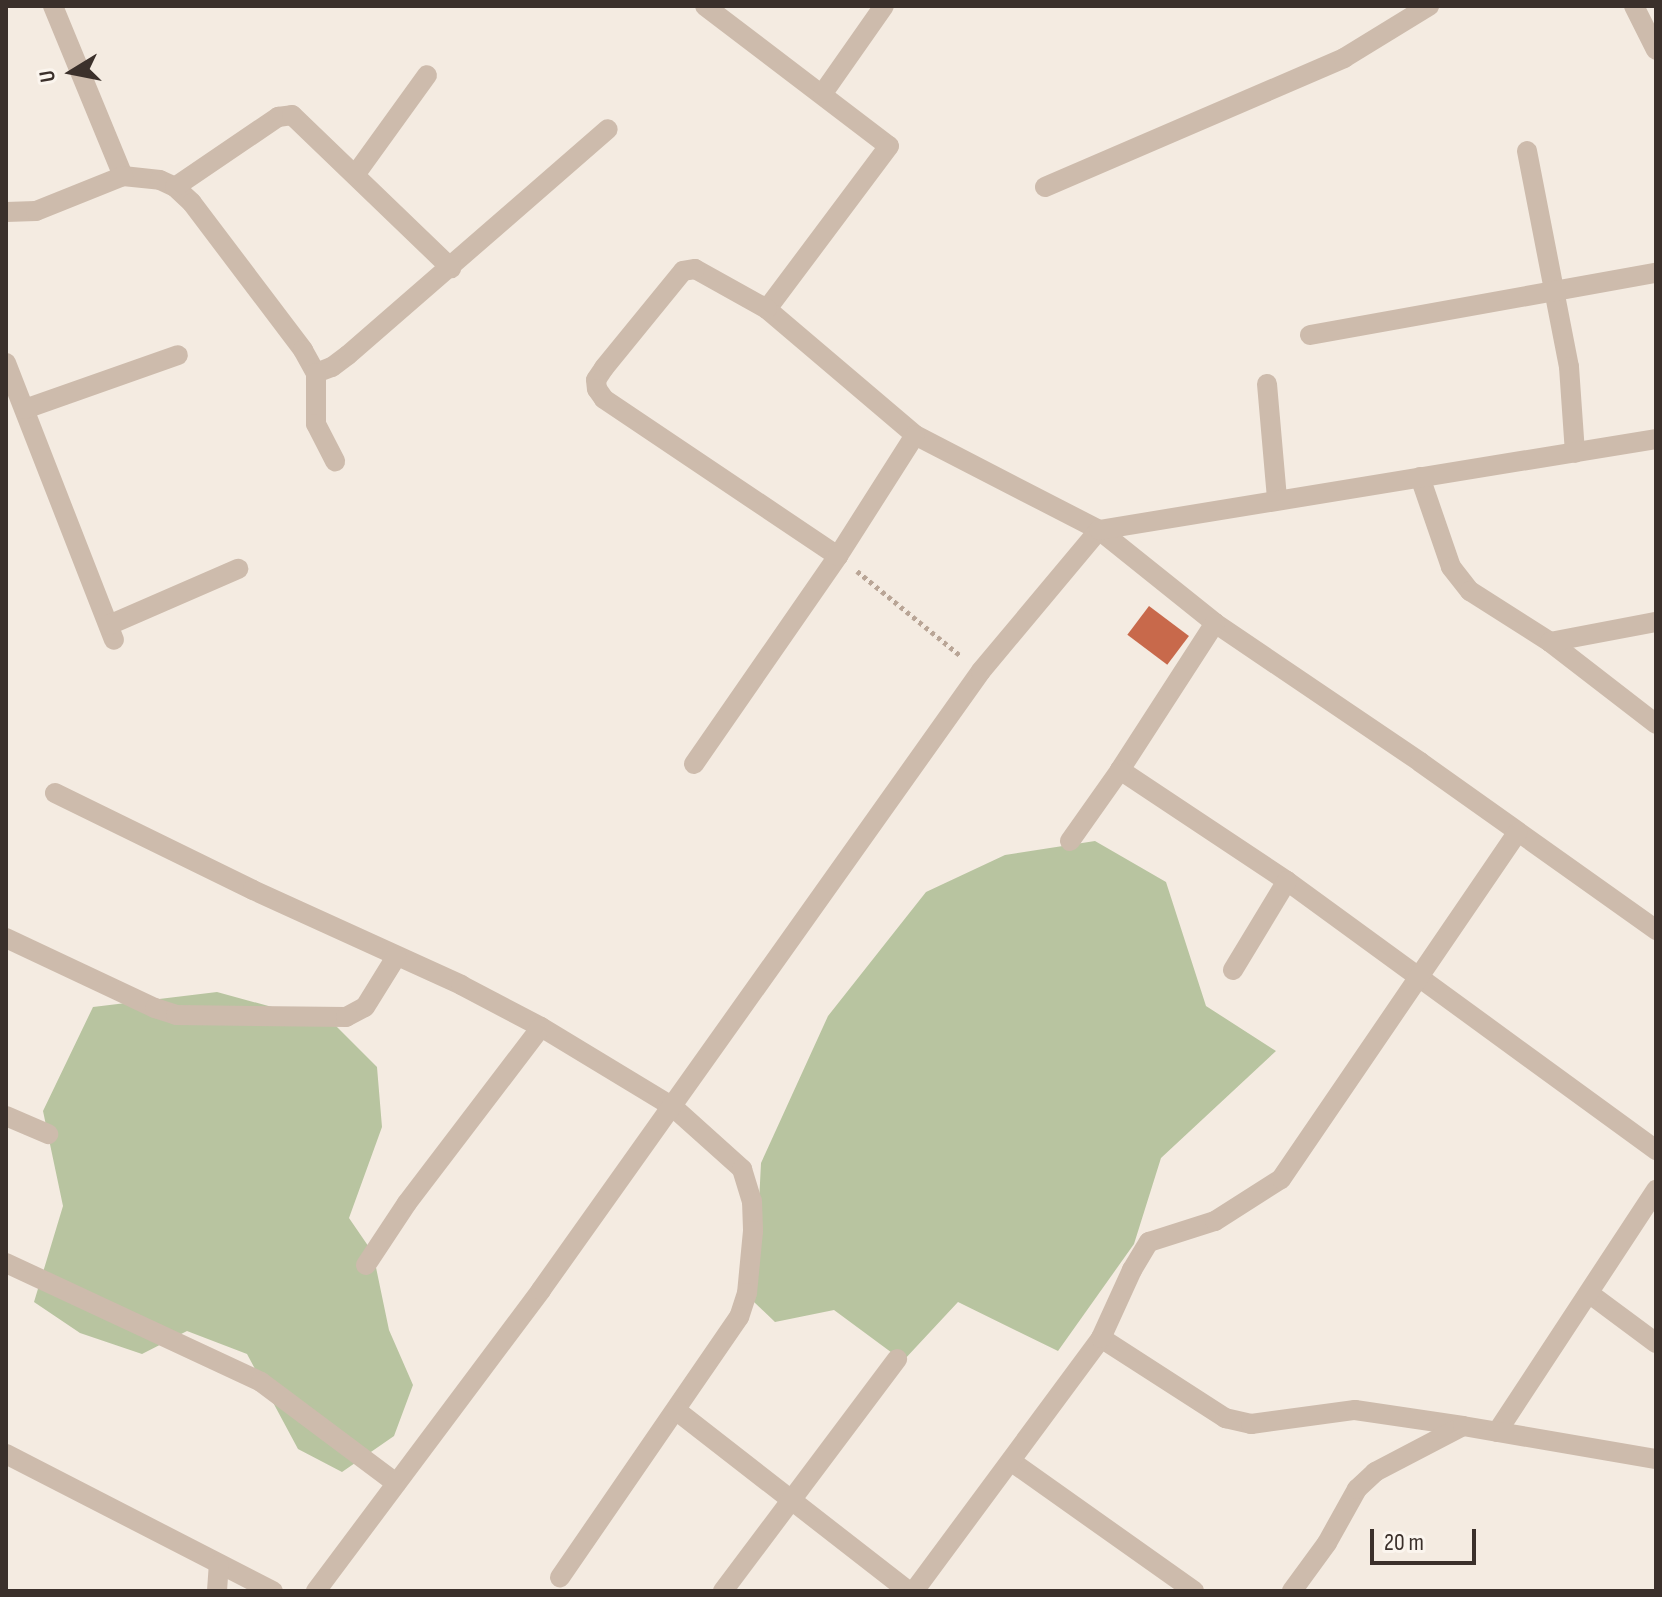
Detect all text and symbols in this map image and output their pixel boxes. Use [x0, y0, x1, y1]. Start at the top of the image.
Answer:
north arrow [32, 32, 112, 112]
text: U [34, 68, 62, 84]
scale bar [1374, 1513, 1480, 1563]
text: 20 m [1384, 1528, 1424, 1557]

